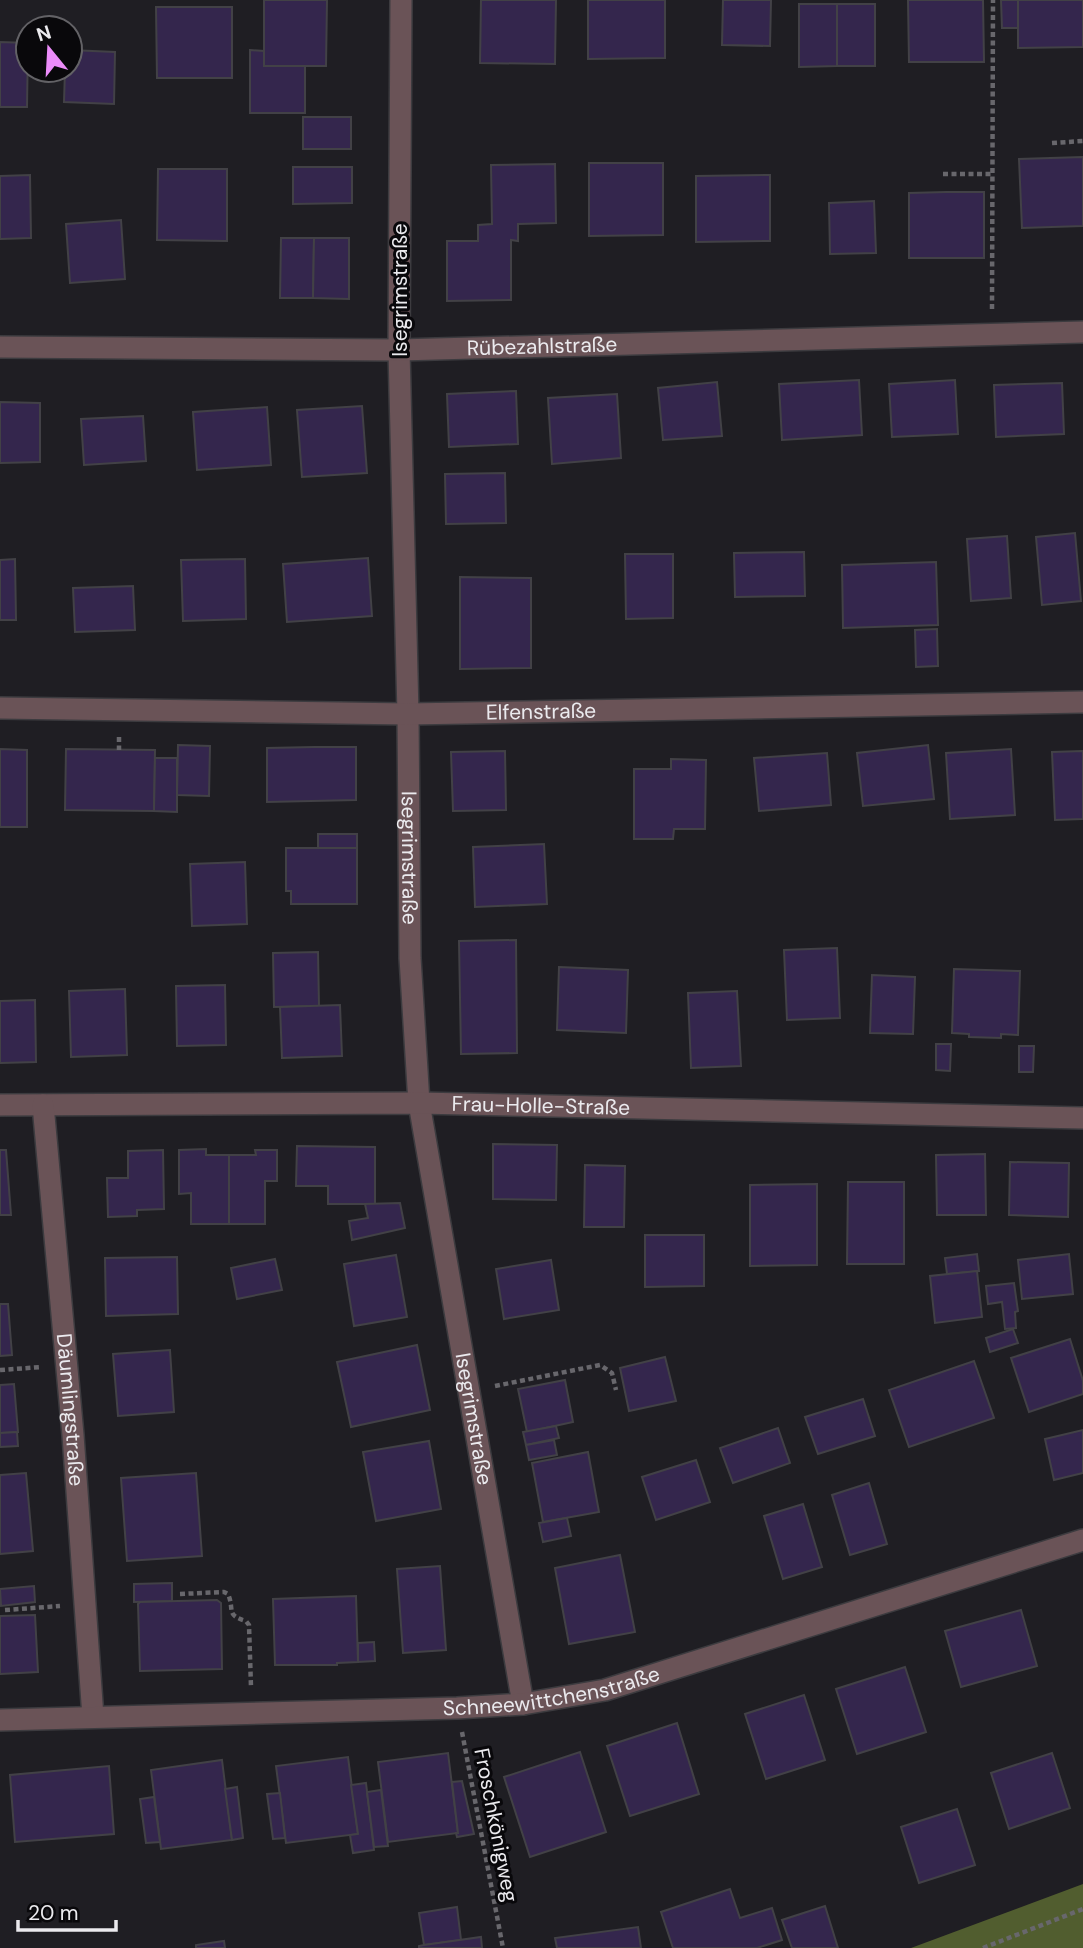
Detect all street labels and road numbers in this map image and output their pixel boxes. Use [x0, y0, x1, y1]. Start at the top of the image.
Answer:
street label: Isegrimstraße [386, 223, 414, 357]
street label: Rübezahlstraße [466, 330, 618, 362]
street label: Elfenstraße [486, 697, 596, 727]
street label: Isegrimstraße [395, 791, 424, 925]
street label: Frau-Holle-Straße [451, 1090, 631, 1122]
street label: Däumlingstraße [50, 1332, 91, 1487]
street label: Isegrimstraße [448, 1351, 499, 1487]
street label: Schneewittchenstraße [442, 1660, 663, 1722]
street label: Froschkönigweg [467, 1746, 525, 1905]

